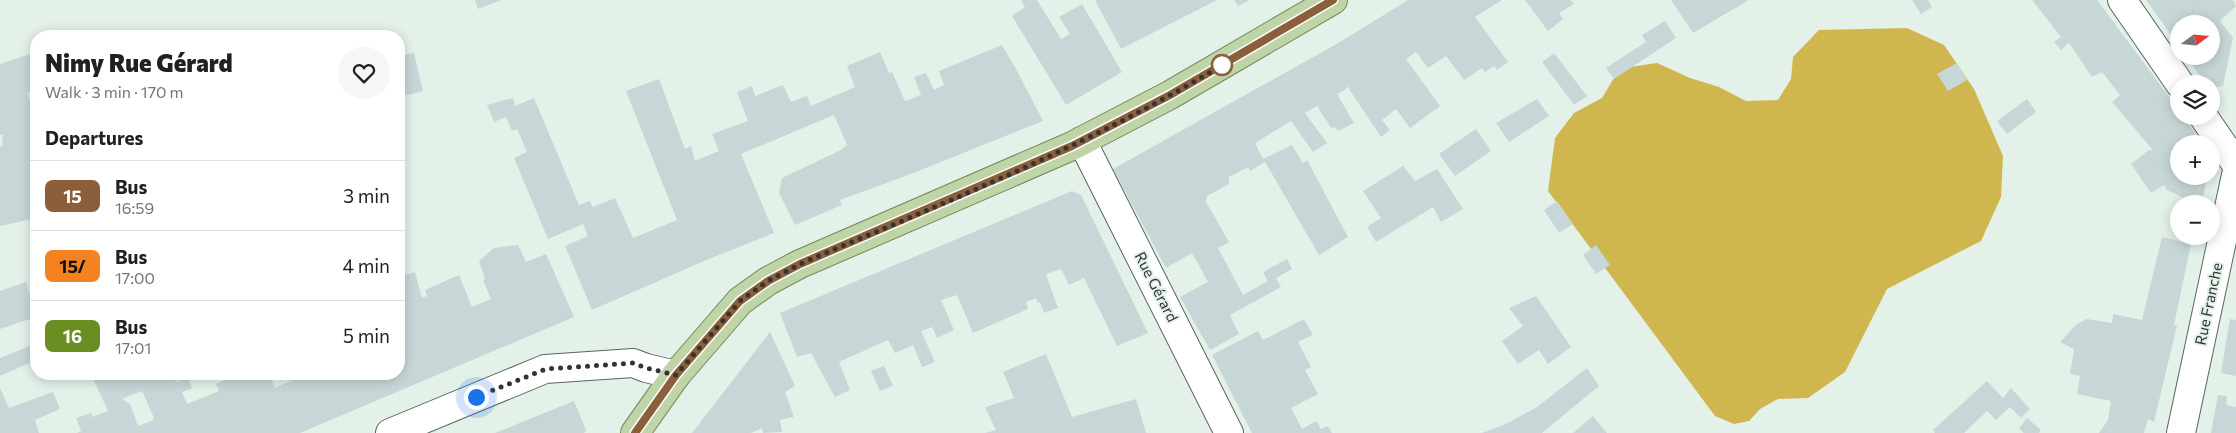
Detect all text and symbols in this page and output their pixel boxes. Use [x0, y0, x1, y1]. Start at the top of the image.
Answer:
north arrow [2170, 15, 2220, 65]
map controls [2170, 15, 2220, 245]
button: heart [338, 47, 390, 99]
text: Nimy Rue Gérard [45, 48, 233, 77]
unlabelled marker [1211, 54, 1233, 76]
button: layers [2170, 75, 2220, 125]
text: Walk · 3 min · 170 m [45, 82, 184, 101]
text: Departures [45, 126, 143, 149]
button: + [2170, 135, 2220, 185]
text: Bus [115, 175, 147, 198]
text: 3 min [343, 184, 390, 207]
text: 15 [63, 185, 82, 207]
button: − [2170, 195, 2220, 245]
text: 16:59 [115, 198, 154, 217]
text: Bus [115, 245, 147, 268]
street label: Rue Gérard [1132, 249, 1182, 325]
text: 4 min [343, 254, 390, 277]
text: 15/ [59, 255, 86, 277]
street label: Rue Franche [2191, 261, 2226, 347]
text: 17:00 [115, 268, 155, 287]
text: Bus [115, 315, 147, 338]
text: 5 min [343, 324, 390, 347]
text: 16 [63, 325, 82, 347]
text: 17:01 [115, 338, 151, 357]
your location [464, 385, 489, 410]

